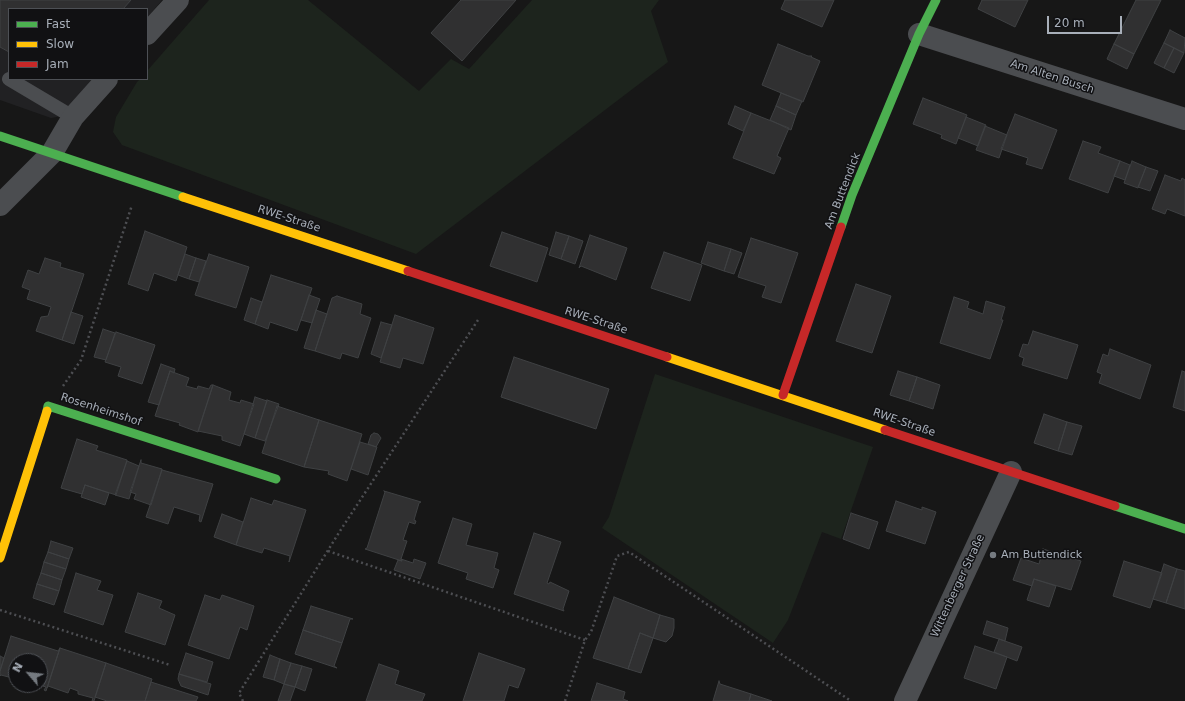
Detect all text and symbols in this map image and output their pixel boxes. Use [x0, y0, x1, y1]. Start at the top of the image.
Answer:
legend [8, 8, 148, 80]
scale bar [1049, 8, 1124, 34]
text: 20 m [1054, 16, 1085, 30]
text: Fast [46, 17, 70, 31]
text: Slow [46, 37, 74, 51]
text: Jam [46, 57, 69, 71]
street label: Am Alten Busch [1009, 57, 1095, 97]
street label: Am Buttendick [822, 151, 864, 231]
street label: RWE-Straße [256, 203, 322, 235]
street label: RWE-Straße [563, 305, 629, 337]
street label: Rosenheimshof [59, 391, 143, 429]
street label: RWE-Straße [871, 406, 937, 440]
street label: Wittenberger Straße [928, 532, 988, 640]
place label: Am Buttendick [1001, 548, 1082, 562]
marker: Am Buttendick [988, 550, 998, 560]
north arrow [8, 653, 48, 693]
text: N [10, 660, 26, 675]

